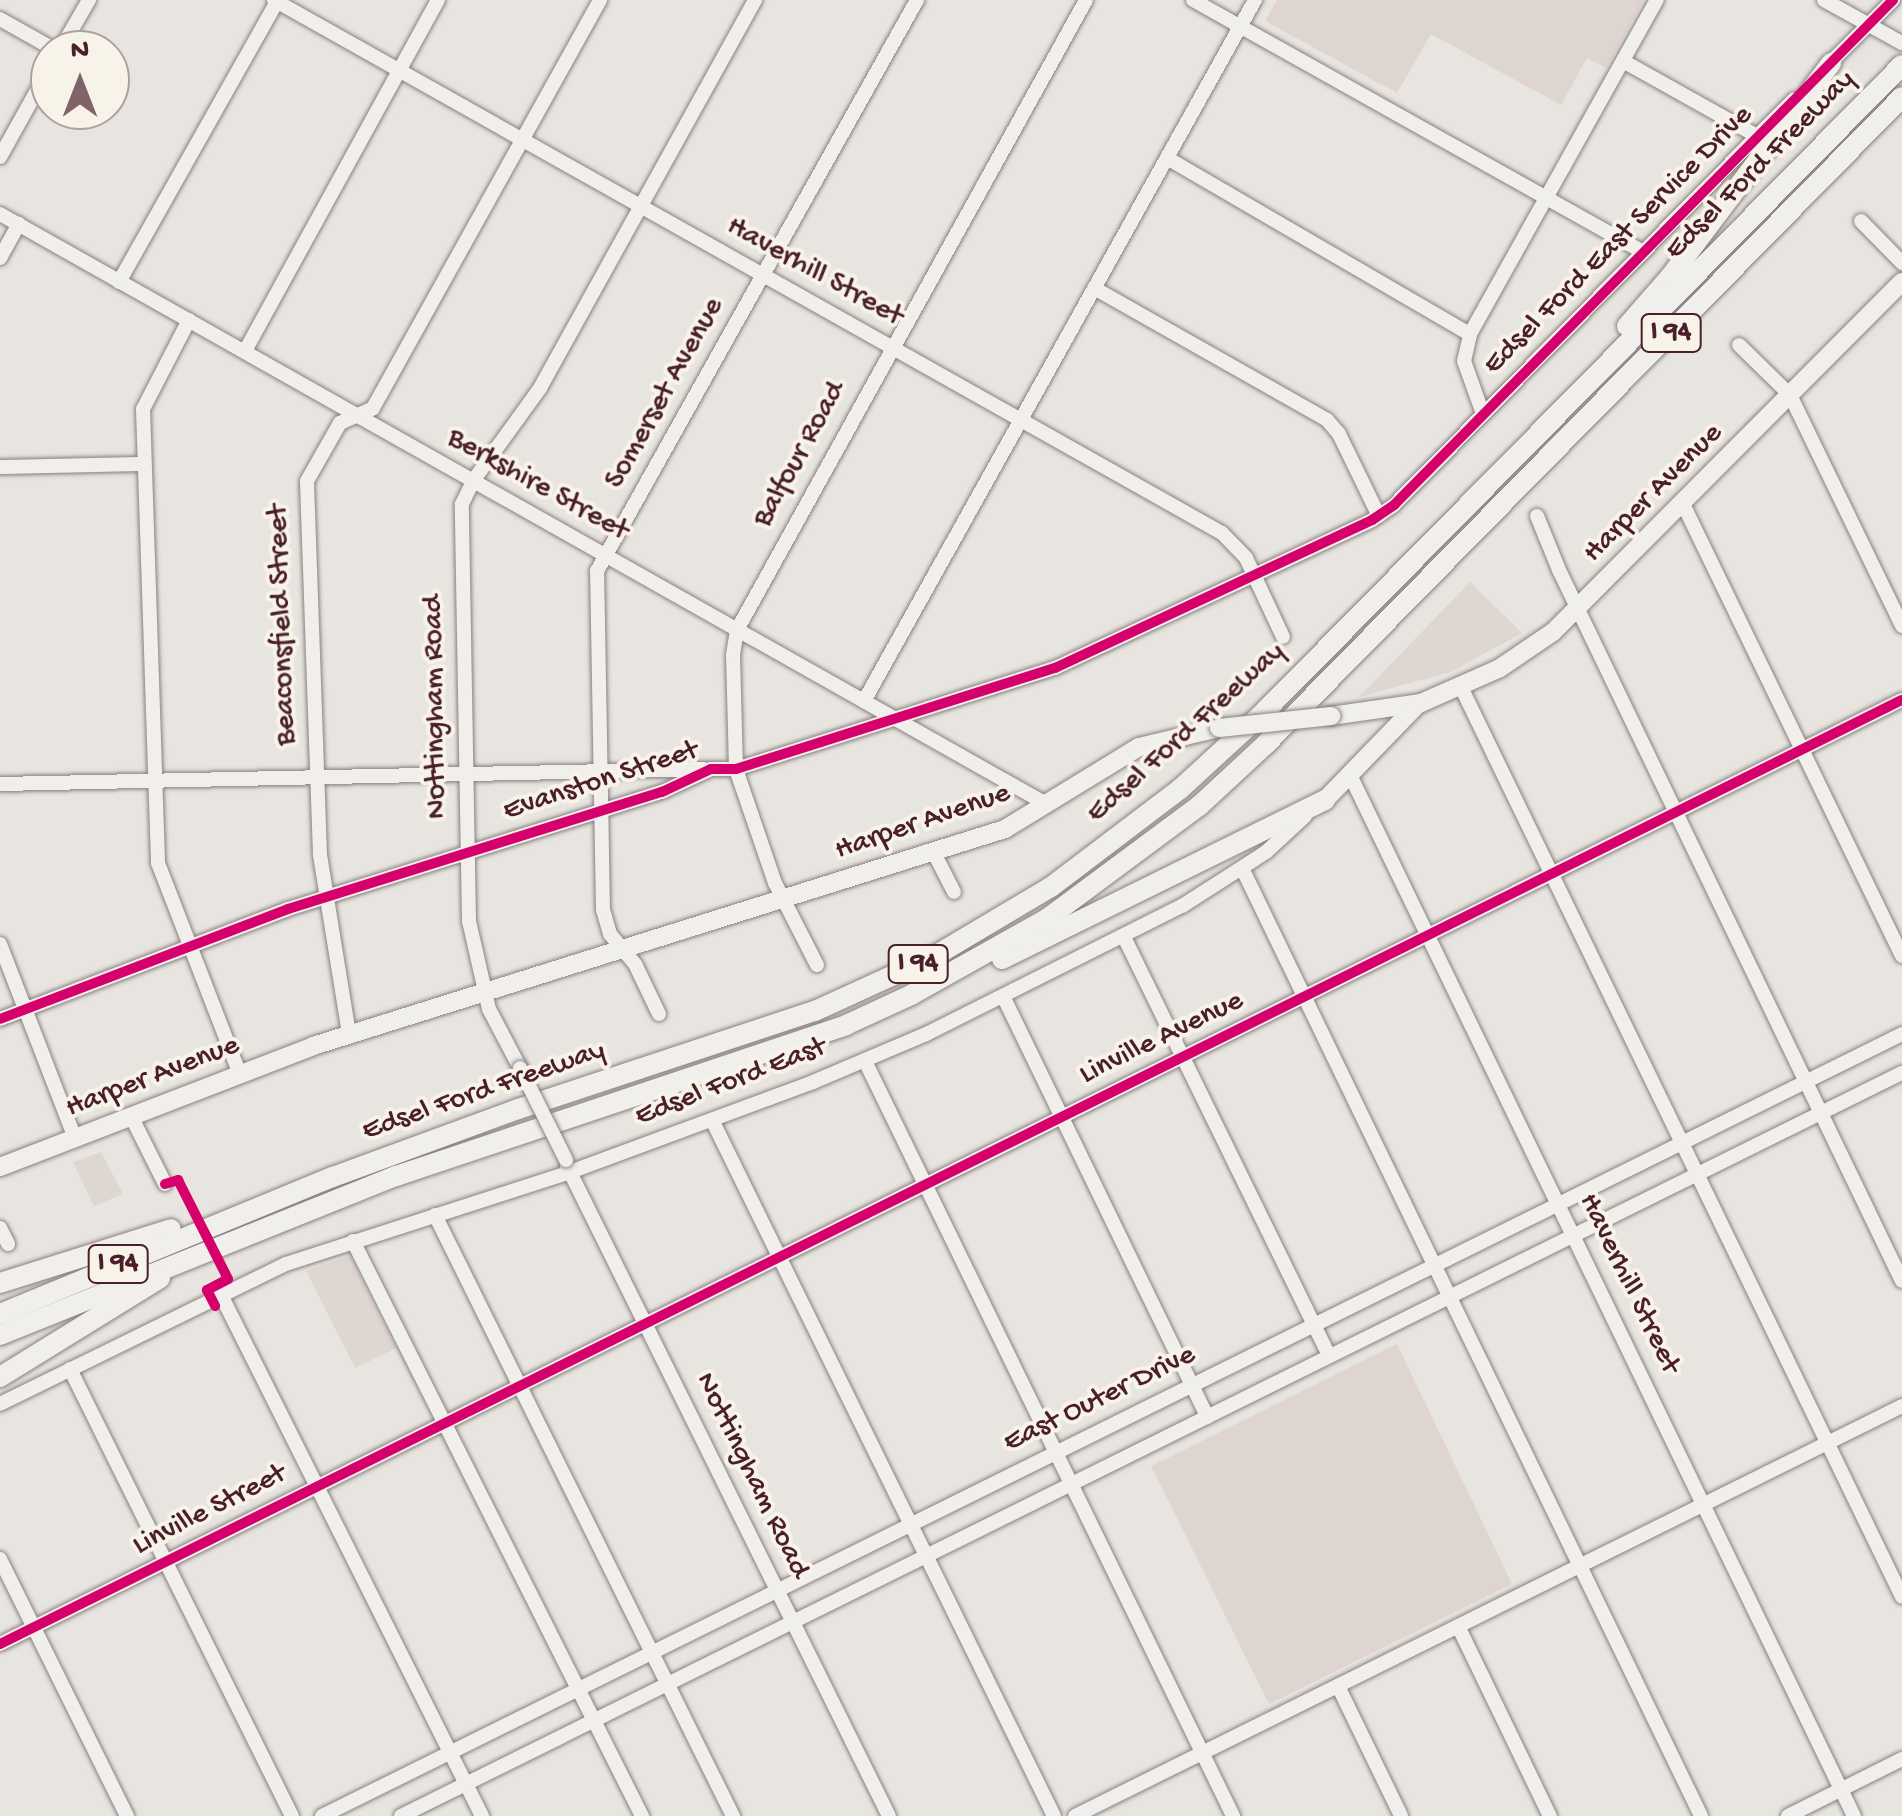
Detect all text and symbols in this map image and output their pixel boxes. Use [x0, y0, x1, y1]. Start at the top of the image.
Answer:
north arrow [30, 30, 130, 130]
text: N [71, 35, 89, 68]
street label: Edsel Ford Freeway [1658, 63, 1864, 269]
street label: Edsel Ford East Service Drive [1477, 99, 1761, 383]
street label: Haverhill Street [720, 210, 908, 336]
street label: Somerset Avenue [599, 292, 733, 496]
road number: I 94 [1638, 310, 1704, 356]
street label: Balfour Road [746, 376, 856, 534]
street label: Harper Avenue [1577, 417, 1731, 571]
street label: Berkshire Street [440, 421, 634, 551]
street label: Beaconsfield Street [262, 504, 306, 746]
street label: Nottingham Road [417, 595, 457, 819]
street label: Edsel Ford Freeway [1080, 636, 1294, 832]
street label: Evanston Street [499, 734, 703, 830]
street label: Harper Avenue [831, 776, 1015, 870]
road number: I 94 [886, 941, 950, 987]
street label: Linville Avenue [1074, 984, 1250, 1094]
street label: Harper Avenue [61, 1028, 245, 1128]
street label: Edsel Ford East [631, 1030, 831, 1136]
street label: Edsel Ford Freeway [358, 1034, 610, 1150]
street label: Haverhill Street [1569, 1188, 1687, 1380]
road number: I 94 [86, 1241, 150, 1287]
street label: East Outer Drive [998, 1338, 1202, 1462]
street label: Nottingham Road [686, 1367, 816, 1585]
street label: Linville Street [127, 1457, 293, 1565]

